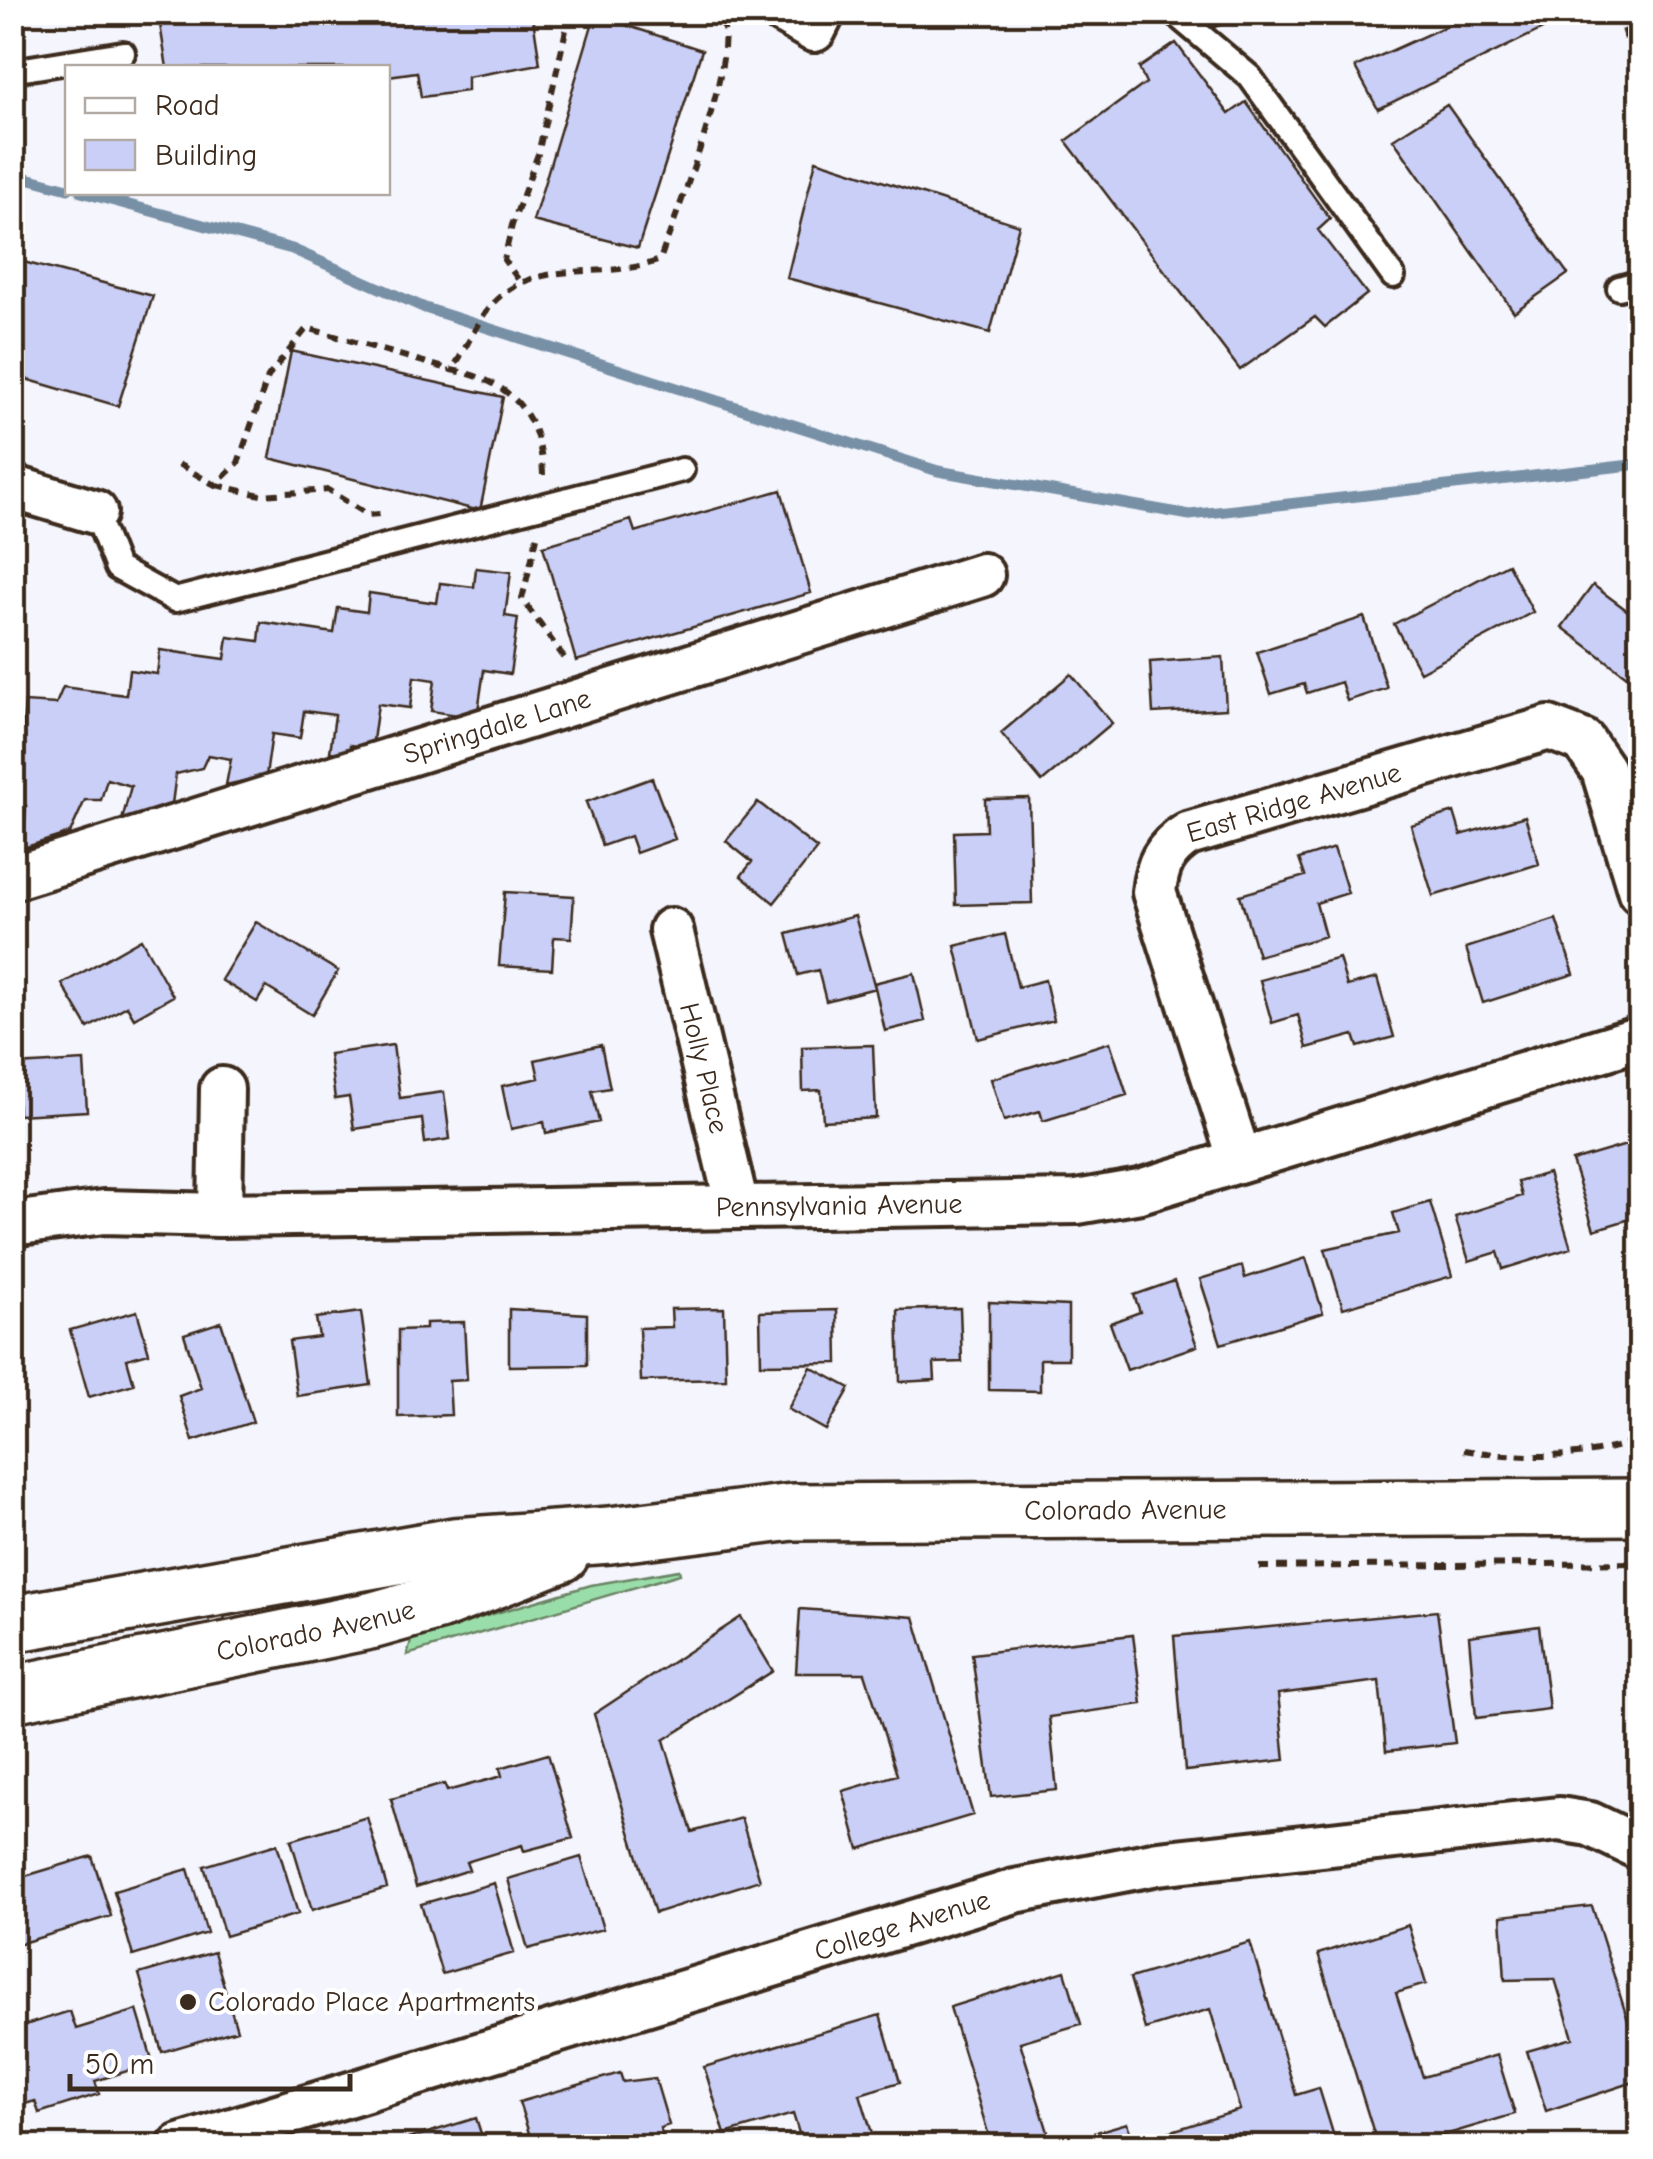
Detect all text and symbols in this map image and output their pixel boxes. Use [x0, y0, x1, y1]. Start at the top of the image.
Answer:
legend [65, 65, 390, 195]
text: Road [155, 88, 220, 123]
text: Building [155, 138, 258, 173]
street label: Springdale Lane [399, 682, 594, 771]
street label: East Ridge Avenue [1183, 756, 1405, 850]
street label: Holly Place [673, 1000, 735, 1137]
street label: Pennsylvania Avenue [716, 1188, 963, 1223]
street label: Colorado Avenue [1024, 1493, 1227, 1527]
street label: Colorado Avenue [213, 1593, 418, 1668]
street label: College Avenue [810, 1884, 994, 1967]
place label: Colorado Place Apartments [208, 1986, 535, 2018]
marker: Colorado Place Apartments [177, 1991, 199, 2013]
scale bar [70, 2029, 350, 2091]
text: 50 m [85, 2047, 154, 2082]

